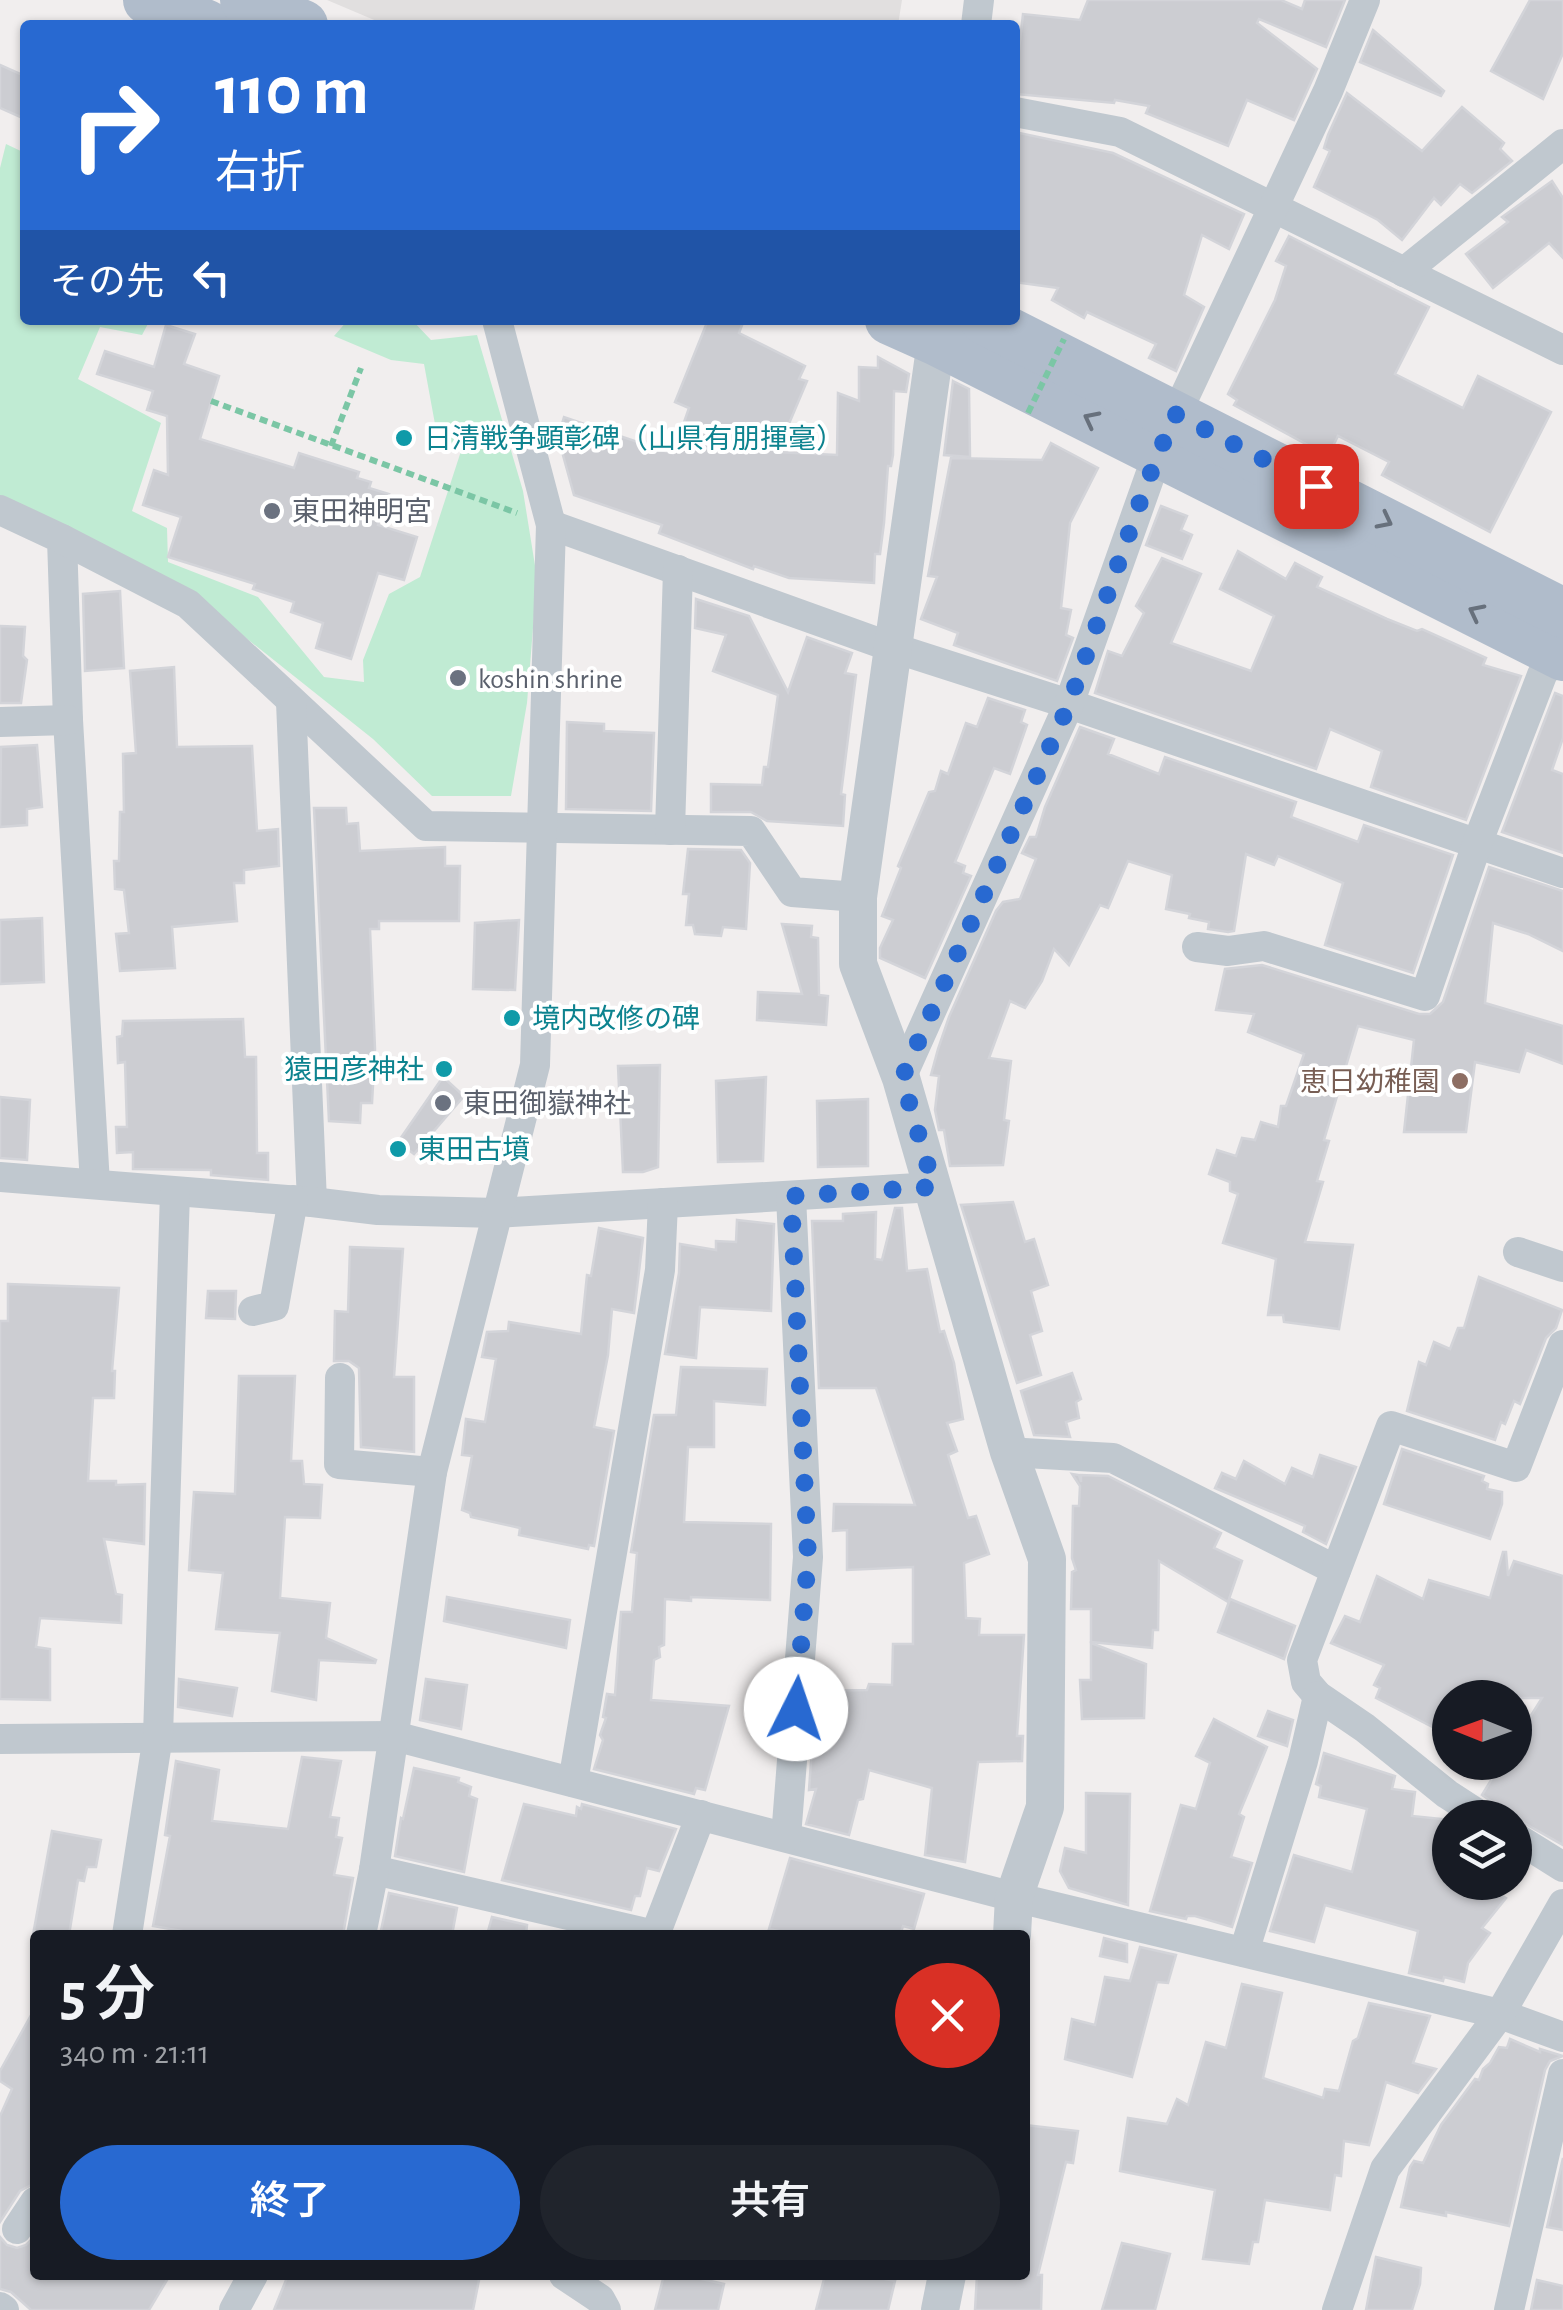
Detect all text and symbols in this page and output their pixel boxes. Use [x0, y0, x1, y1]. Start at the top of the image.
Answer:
text: 110 m [215, 57, 369, 127]
icon: right [50, 60, 180, 190]
text: 右折 [215, 151, 305, 196]
icon: left [184, 250, 239, 305]
text: その先 [50, 264, 164, 302]
one-way arrow [1084, 412, 1102, 431]
place label: 日清戦争顕彰碑（山県有朋揮毫） [424, 424, 844, 454]
marker: 日清戦争顕彰碑（山県有朋揮毫） [393, 427, 415, 449]
pin [1274, 444, 1359, 529]
icon: arrive [1289, 459, 1344, 514]
place label: 東田神明宮 [292, 497, 432, 527]
marker: 東田神明宮 [261, 500, 283, 522]
one-way arrow [1374, 509, 1392, 528]
one-way arrow [1468, 605, 1486, 624]
place label: koshin shrine [478, 666, 623, 694]
marker: koshin shrine [447, 667, 469, 689]
place label: 境内改修の碑 [532, 1004, 700, 1034]
marker: 境内改修の碑 [501, 1007, 523, 1029]
place label: 猿田彦神社 [284, 1055, 424, 1085]
marker: 猿田彦神社 [433, 1058, 455, 1080]
place label: 恵日幼稚園 [1300, 1067, 1440, 1097]
marker: 恵日幼稚園 [1449, 1070, 1471, 1092]
place label: 東田御嶽神社 [463, 1089, 631, 1119]
marker: 東田御嶽神社 [432, 1092, 454, 1114]
place label: 東田古墳 [418, 1135, 530, 1165]
marker: 東田古墳 [387, 1138, 409, 1160]
position arrow [744, 1657, 848, 1761]
north arrow [1432, 1680, 1532, 1780]
map controls [1432, 1680, 1532, 1900]
button: layers [1432, 1800, 1532, 1900]
button: close [895, 1963, 1000, 2068]
text: 5 分 [60, 1966, 155, 2026]
text: 340 m · 21:11 [60, 2037, 209, 2069]
button: 終了 [60, 2145, 520, 2260]
button: 共有 [540, 2145, 1000, 2260]

